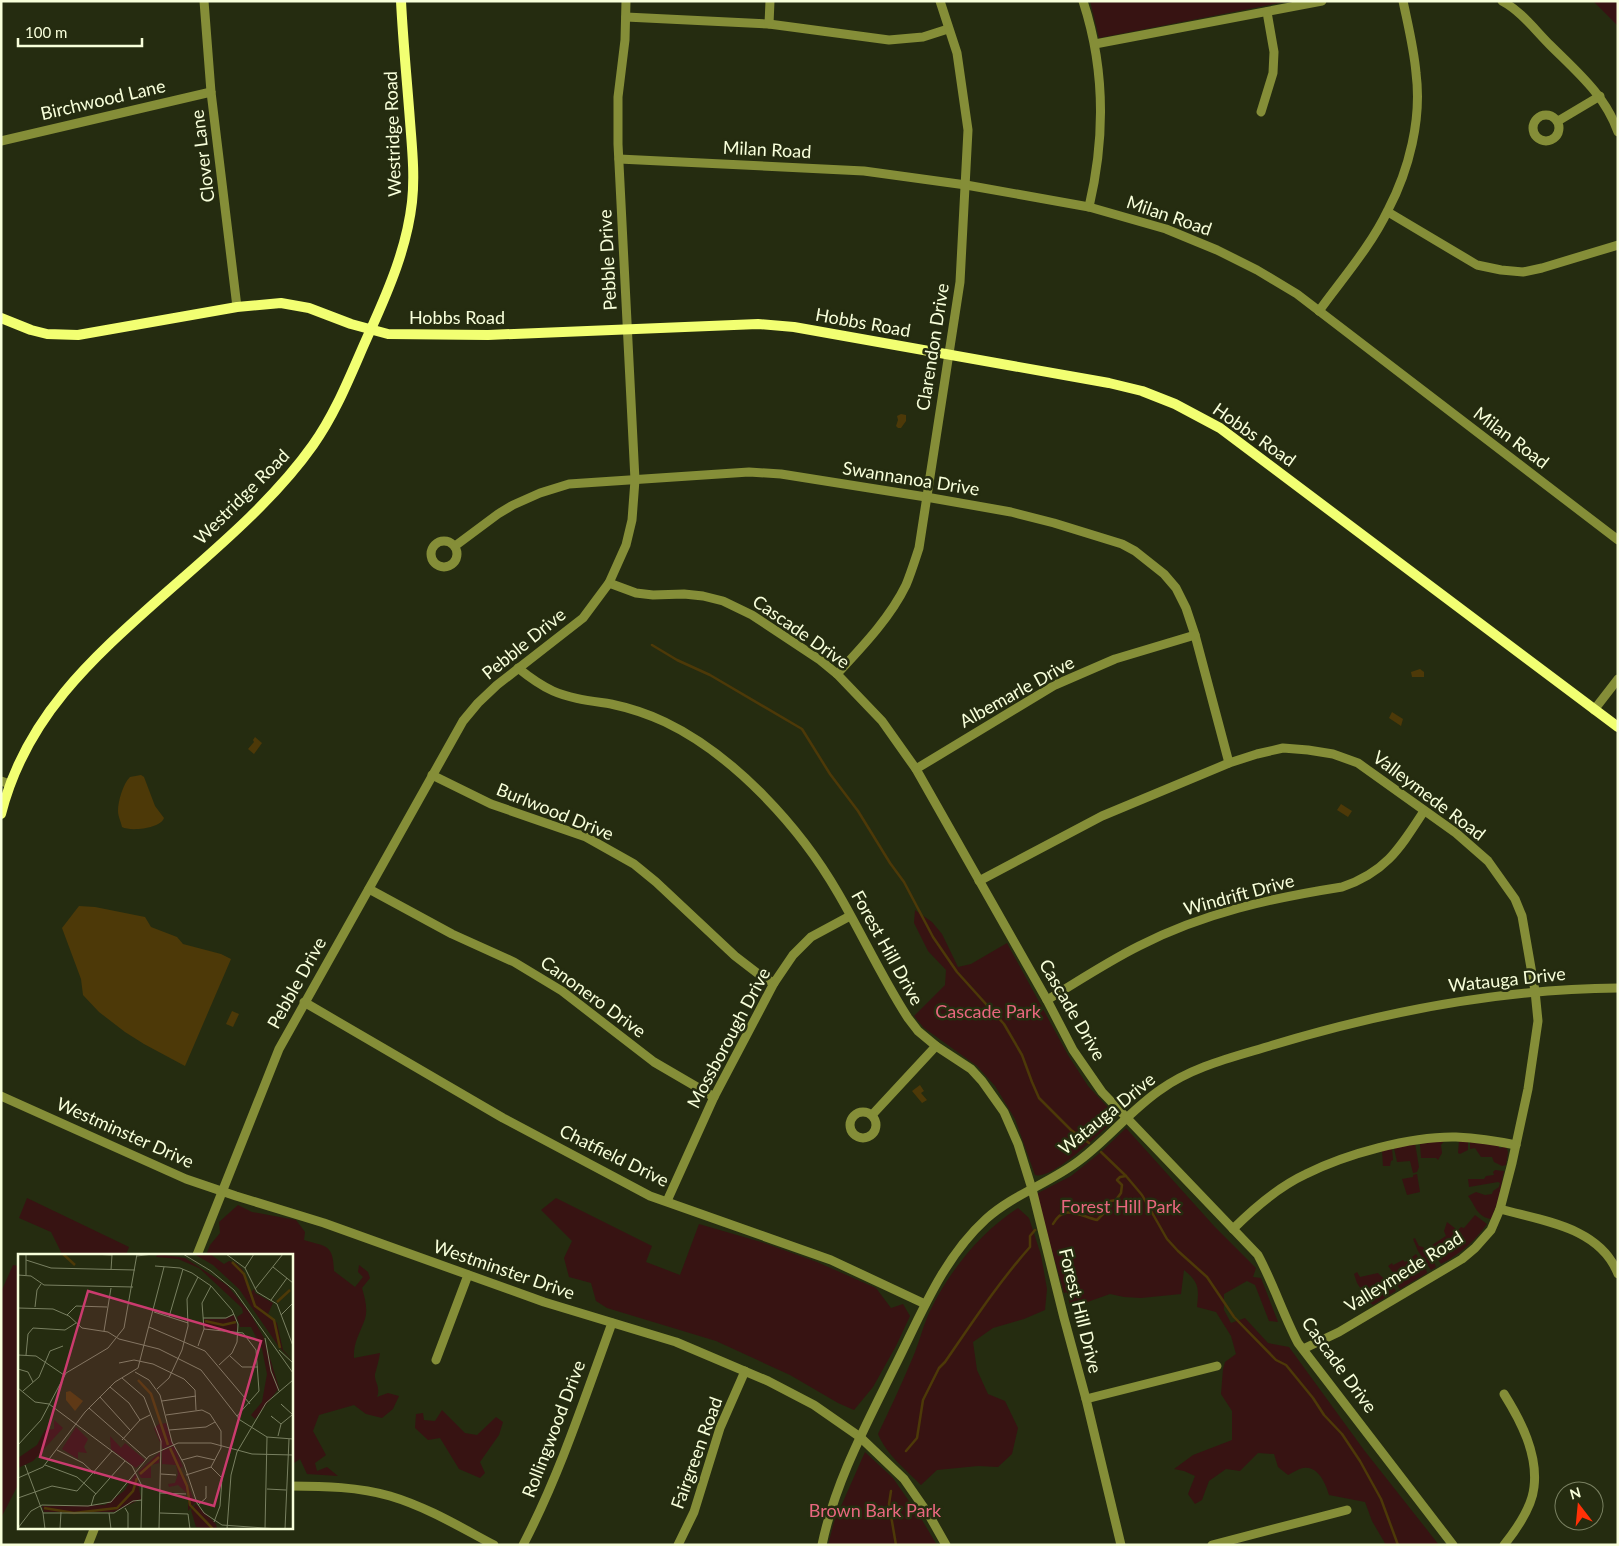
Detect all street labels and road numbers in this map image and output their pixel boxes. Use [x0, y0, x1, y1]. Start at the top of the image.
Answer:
street label: Westridge Road [379, 71, 405, 197]
street label: Birchwood Lane [38, 74, 167, 124]
street label: Clover Lane [185, 108, 219, 204]
street label: Milan Road [722, 136, 812, 162]
street label: Milan Road [1124, 190, 1215, 240]
street label: Pebble Drive [593, 209, 621, 311]
street label: Clarendon Drive [911, 282, 953, 412]
street label: Hobbs Road [814, 303, 912, 341]
street label: Hobbs Road [409, 306, 505, 328]
street label: Hobbs Road [1209, 398, 1300, 471]
street label: Milan Road [1470, 402, 1554, 473]
street label: Westridge Road [189, 444, 293, 548]
street label: Swannanoa Drive [841, 456, 981, 500]
street label: Cascade Drive [749, 590, 854, 673]
street label: Pebble Drive [477, 603, 570, 684]
street label: Albemarle Drive [955, 651, 1078, 732]
street label: Valleymede Road [1369, 746, 1490, 845]
street label: Burlwood Drive [494, 778, 617, 845]
street label: Windrift Drive [1181, 869, 1297, 919]
street label: Forest Hill Drive [847, 886, 929, 1009]
street label: Pebble Drive [262, 933, 330, 1032]
street label: Canonero Drive [537, 951, 650, 1042]
street label: Cascade Drive [1035, 955, 1111, 1064]
street label: Watauga Drive [1447, 962, 1567, 996]
street label: Mossborough Drive [682, 964, 774, 1112]
street label: Watauga Drive [1054, 1068, 1159, 1159]
street label: Westminster Drive [53, 1092, 197, 1172]
street label: Chatfield Drive [556, 1119, 673, 1191]
street label: Valleymede Road [1340, 1226, 1467, 1316]
street label: Westminster Drive [431, 1235, 578, 1304]
street label: Forest Hill Drive [1055, 1246, 1107, 1376]
street label: Cascade Drive [1298, 1312, 1382, 1417]
street label: Rollingwood Drive [517, 1357, 589, 1500]
street label: Fairgreen Road [666, 1394, 727, 1512]

